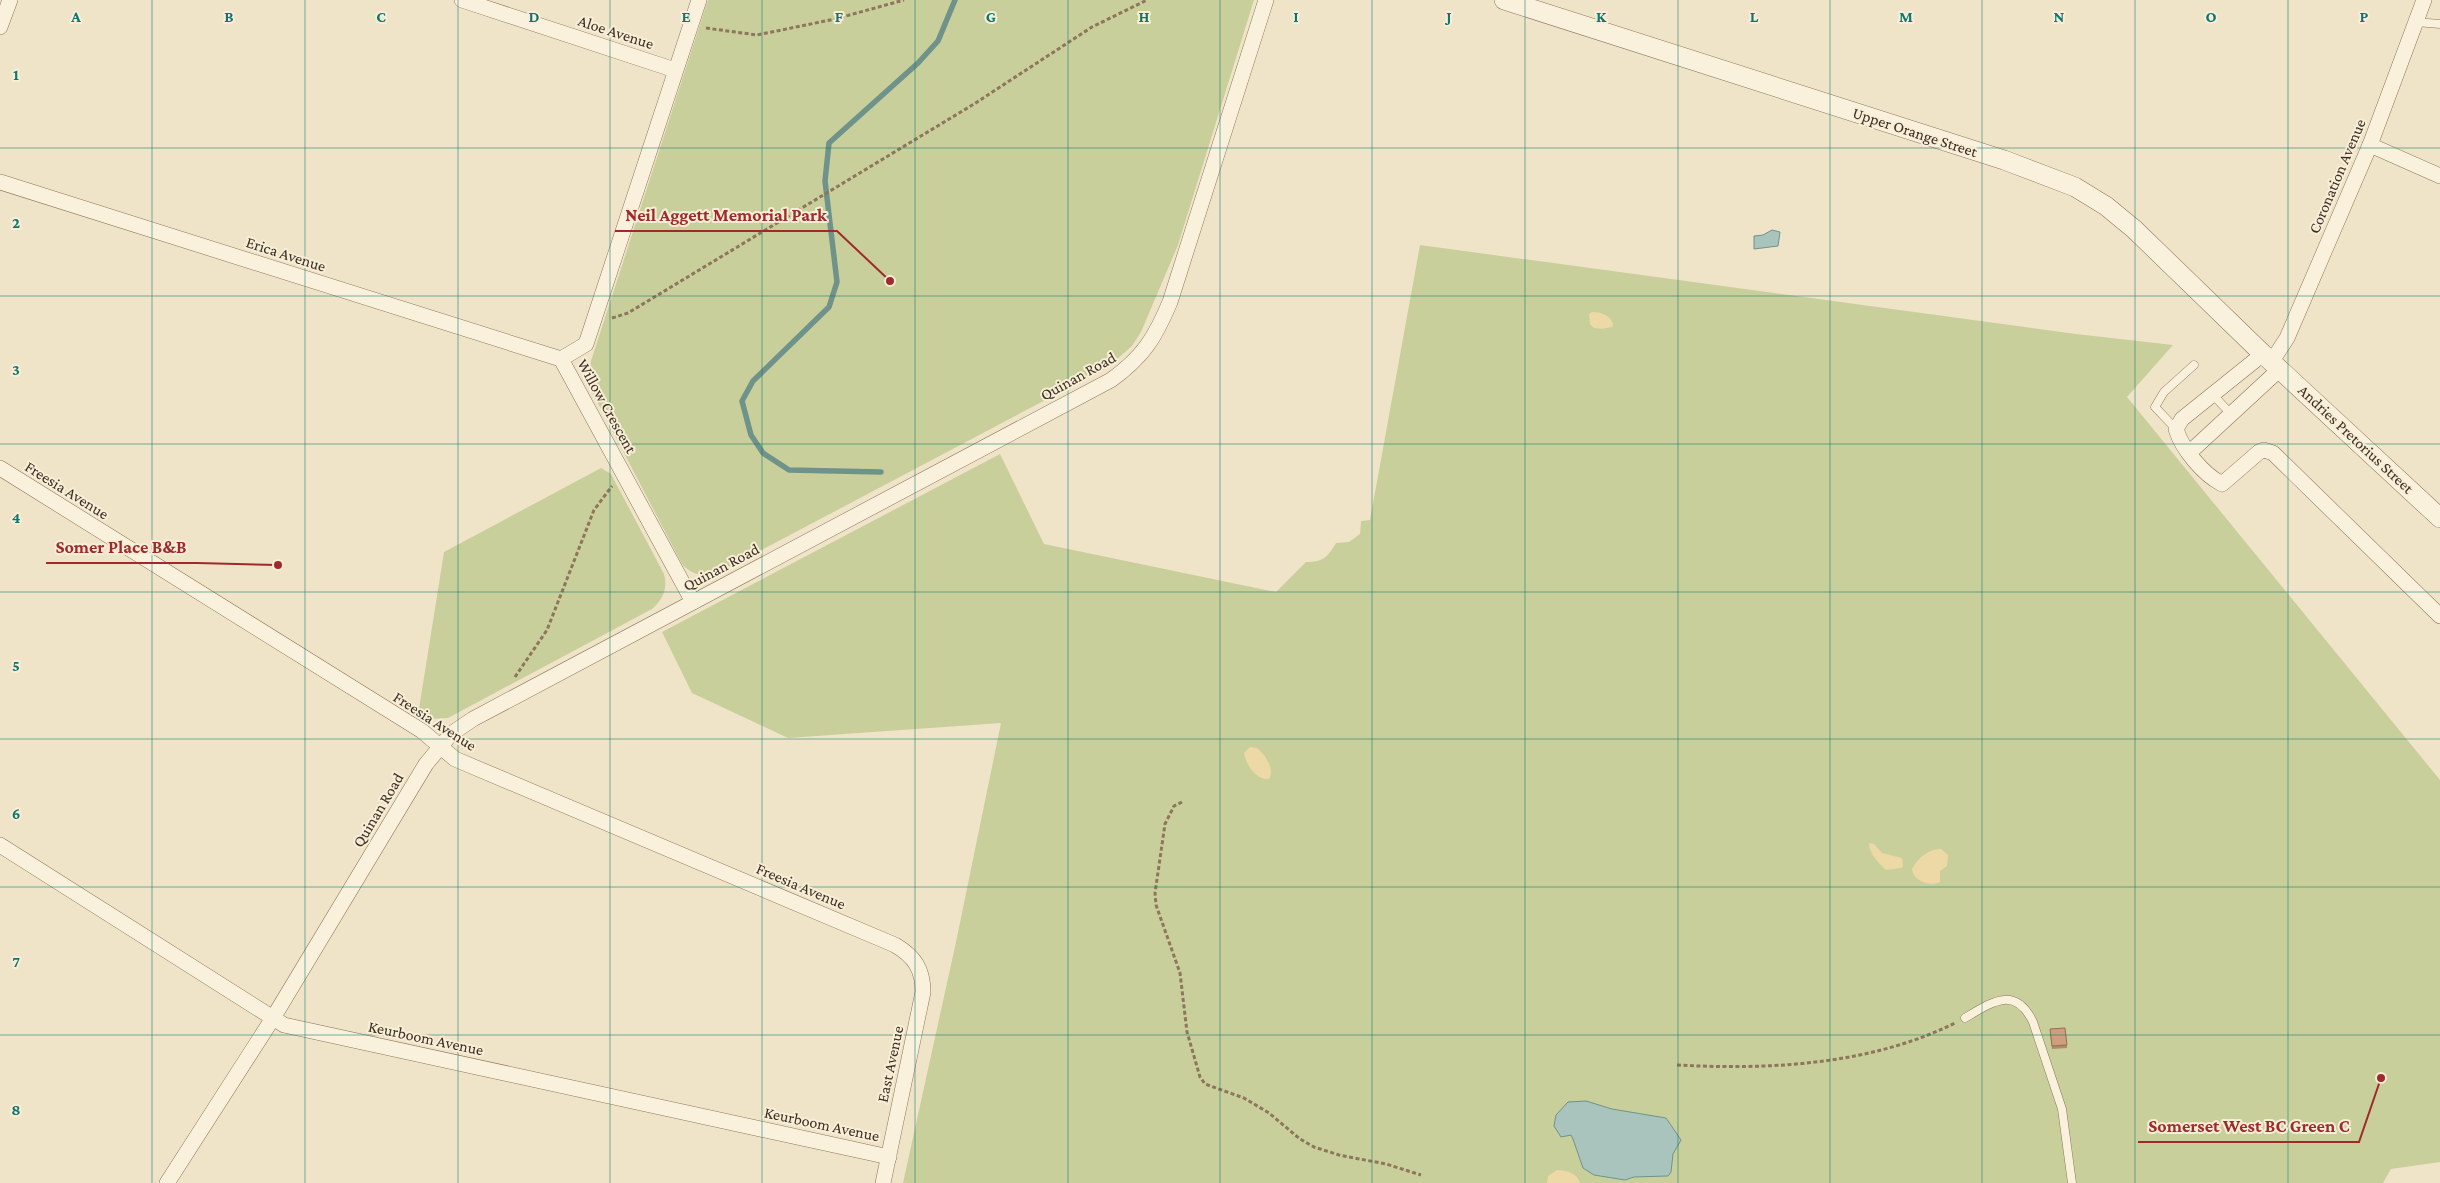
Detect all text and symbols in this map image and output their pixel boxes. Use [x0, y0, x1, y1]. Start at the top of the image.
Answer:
text: A [70, 8, 81, 25]
text: B [224, 8, 234, 25]
text: C [376, 8, 386, 25]
text: D [528, 8, 540, 25]
text: E [681, 8, 691, 25]
text: F [835, 8, 844, 25]
text: G [986, 8, 996, 25]
text: H [1139, 8, 1150, 25]
text: I [1293, 8, 1299, 25]
text: J [1444, 8, 1452, 25]
text: K [1596, 8, 1607, 25]
text: L [1750, 8, 1759, 25]
text: M [1899, 8, 1913, 25]
text: N [2054, 8, 2065, 25]
text: O [2205, 8, 2217, 25]
text: P [2360, 8, 2369, 25]
street label: Aloe Avenue [576, 12, 656, 52]
text: 1 [13, 66, 19, 83]
street label: Upper Orange Street [1850, 104, 1980, 161]
street label: Coronation Avenue [2305, 116, 2369, 236]
callout: Neil Aggett Memorial Park [615, 198, 837, 231]
text: Neil Aggett Memorial Park [625, 205, 827, 225]
text: 2 [12, 214, 20, 231]
street label: Erica Avenue [244, 233, 328, 275]
street label: Quinan Road [1037, 348, 1119, 404]
street label: Willow Crescent [574, 356, 640, 457]
text: 3 [12, 361, 20, 378]
street label: Andries Pretorius Street [2295, 381, 2418, 497]
street label: Freesia Avenue [22, 458, 112, 522]
text: 4 [12, 509, 21, 526]
callout: Somer Place B&B [46, 530, 197, 563]
text: Somer Place B&B [55, 537, 187, 557]
street label: Quinan Road [680, 540, 762, 594]
text: 5 [12, 657, 20, 674]
street label: Freesia Avenue [390, 688, 480, 754]
street label: Quinan Road [349, 769, 407, 850]
text: 6 [12, 805, 20, 822]
street label: Freesia Avenue [754, 860, 848, 912]
text: 7 [12, 953, 20, 970]
street label: Keurboom Avenue [367, 1018, 485, 1058]
street label: East Avenue [874, 1024, 906, 1104]
text: 8 [11, 1101, 21, 1118]
street label: Keurboom Avenue [763, 1104, 881, 1144]
callout: Somerset West BC Green C [2138, 1109, 2359, 1142]
text: Somerset West BC Green C [2148, 1116, 2350, 1136]

